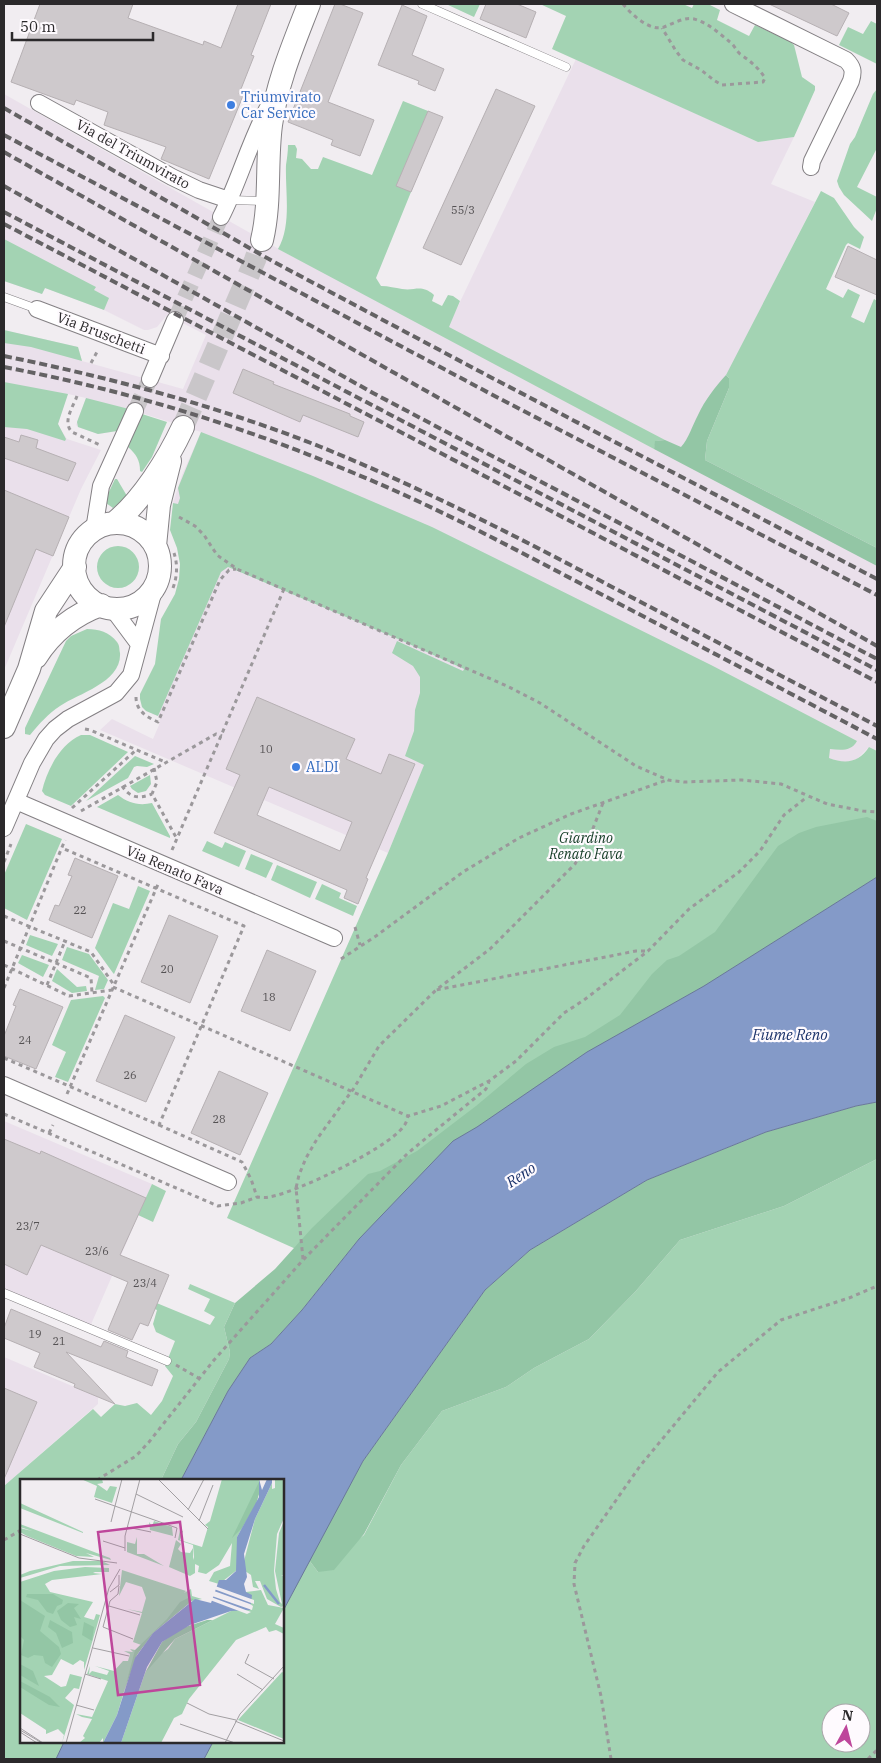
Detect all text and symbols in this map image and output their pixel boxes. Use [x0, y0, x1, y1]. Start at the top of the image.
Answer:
scale bar [12, 10, 154, 42]
text: 50 m [20, 17, 56, 36]
place label: Triumvirato Car Service [241, 88, 321, 122]
marker: Triumvirato Car Service [225, 99, 237, 111]
street label: Via del Triumvirato [73, 115, 193, 193]
house number: 55/3 [451, 203, 475, 217]
street label: Via Bruschetti [54, 308, 148, 358]
house number: 10 [259, 742, 273, 756]
place label: ALDI [306, 758, 339, 776]
marker: ALDI [290, 761, 302, 773]
park label: Giardino Renato Fava [548, 829, 623, 863]
street label: Via Renato Fava [124, 841, 227, 899]
house number: 22 [73, 903, 87, 917]
house number: 20 [160, 962, 174, 976]
house number: 18 [262, 990, 276, 1004]
water label: Fiume Reno [751, 1025, 828, 1044]
house number: 24 [18, 1033, 32, 1047]
house number: 26 [123, 1068, 137, 1082]
house number: 28 [212, 1112, 226, 1126]
water label: Reno [501, 1158, 539, 1192]
house number: 23/7 [16, 1219, 40, 1233]
house number: 23/6 [85, 1244, 109, 1258]
house number: 23/4 [133, 1276, 157, 1290]
house number: 19 [28, 1327, 42, 1341]
house number: 21 [52, 1334, 66, 1348]
inset map [20, 1479, 284, 1743]
north arrow [821, 1703, 871, 1753]
text: N [841, 1705, 854, 1725]

